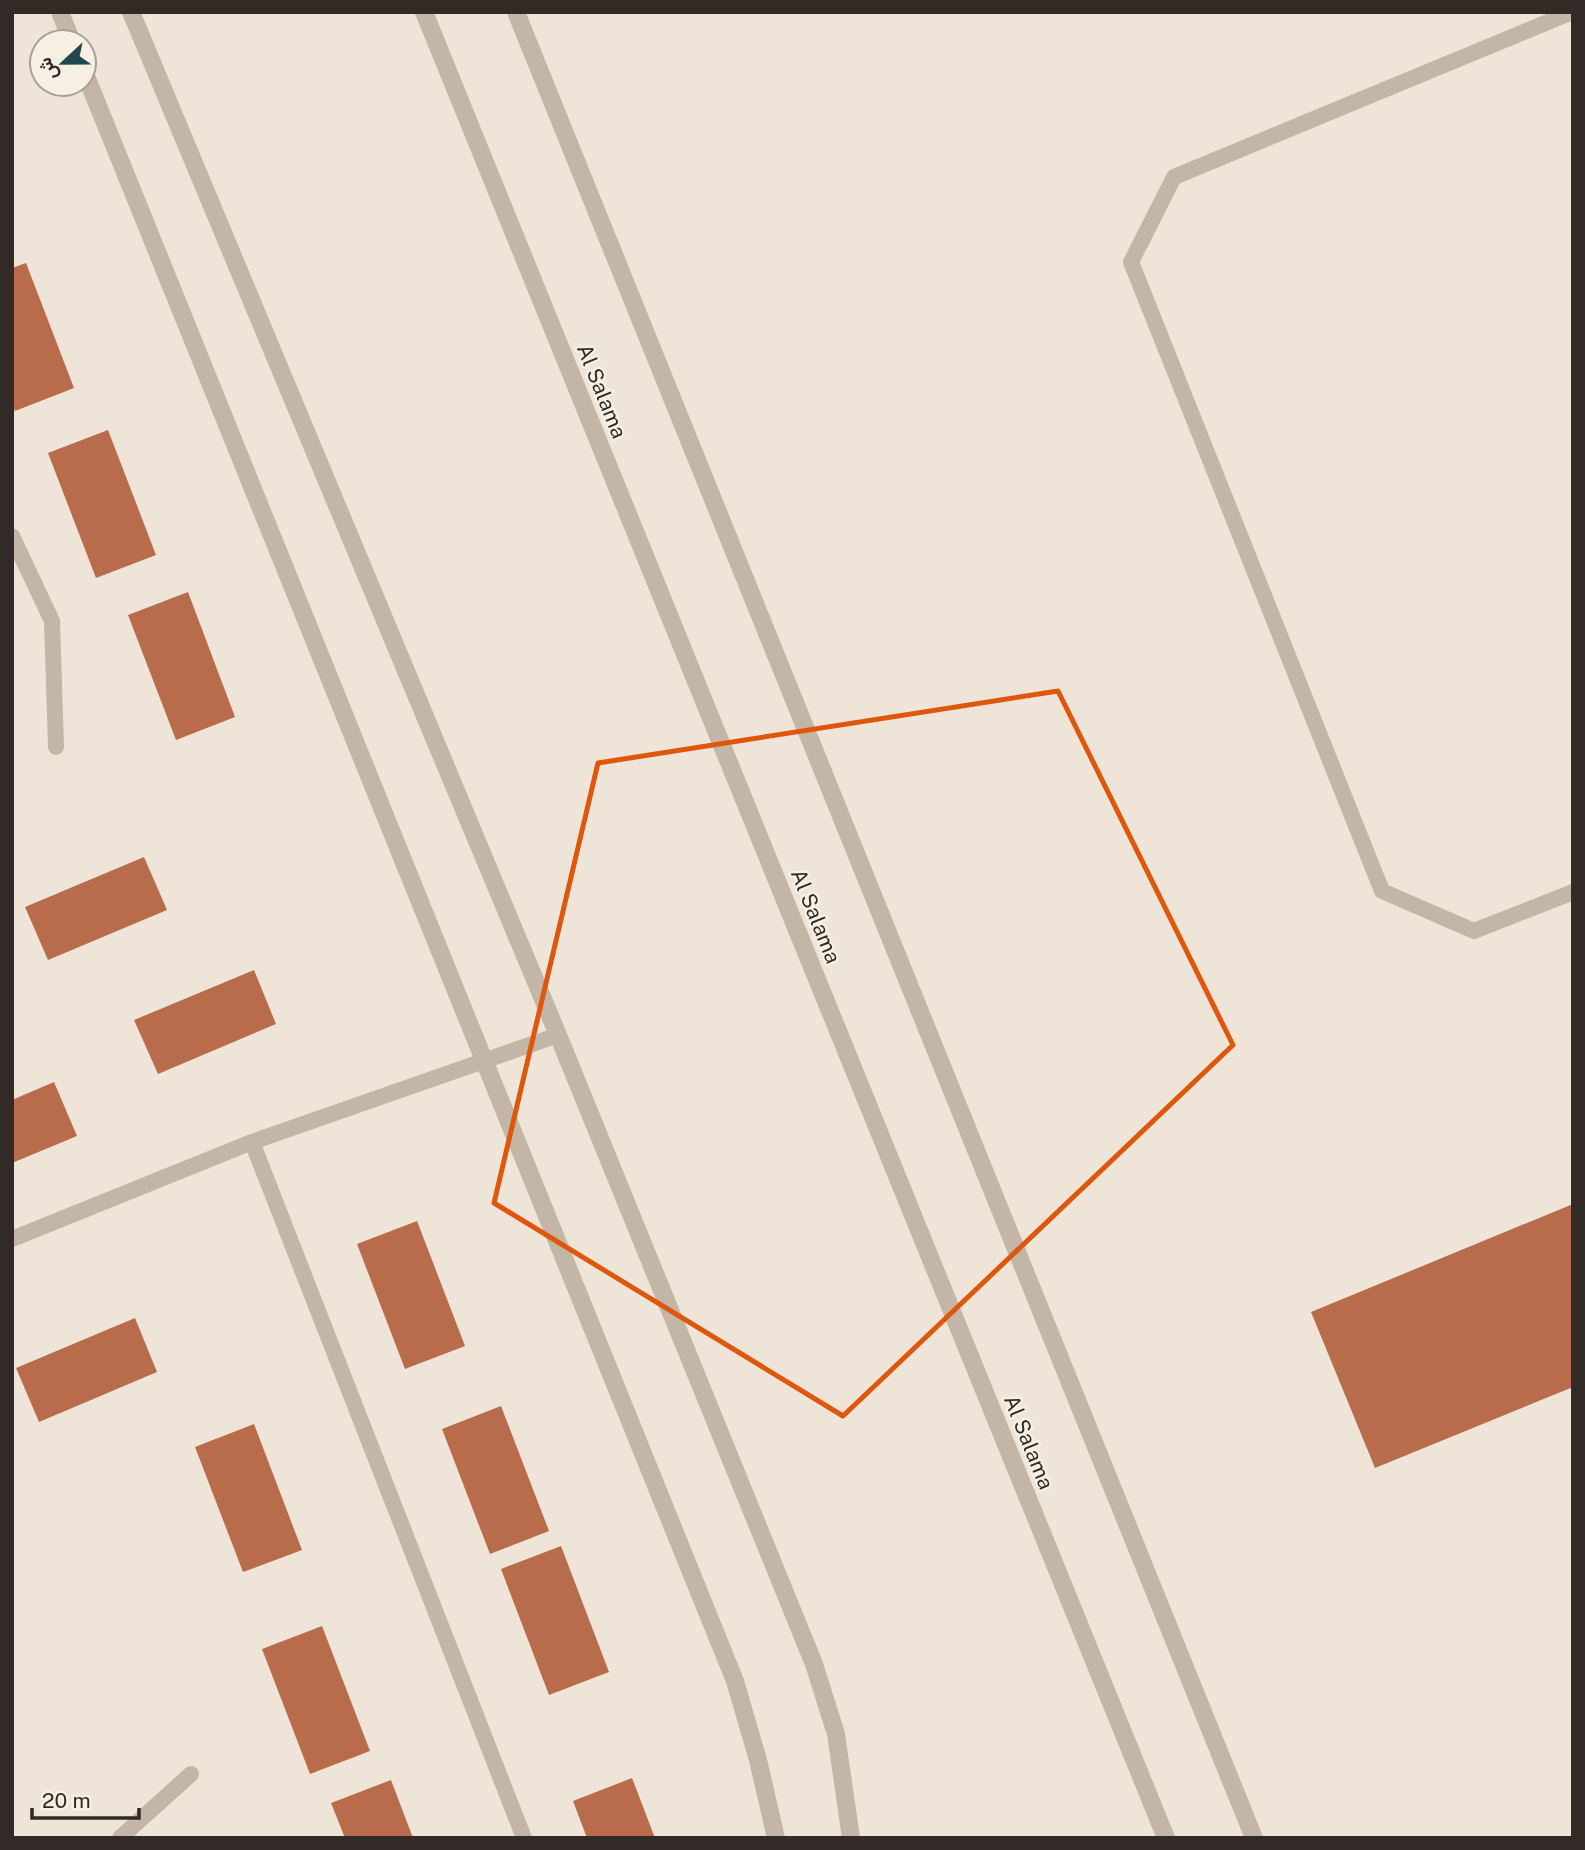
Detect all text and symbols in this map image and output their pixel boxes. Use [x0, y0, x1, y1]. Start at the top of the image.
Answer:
north arrow [28, 28, 98, 98]
text: ش [33, 54, 63, 84]
street label: Al Salama [572, 340, 632, 442]
street label: Al Salama [786, 865, 846, 967]
street label: Al Salama [999, 1391, 1059, 1493]
scale bar [32, 1776, 138, 1820]
text: 20 m [42, 1788, 91, 1813]

